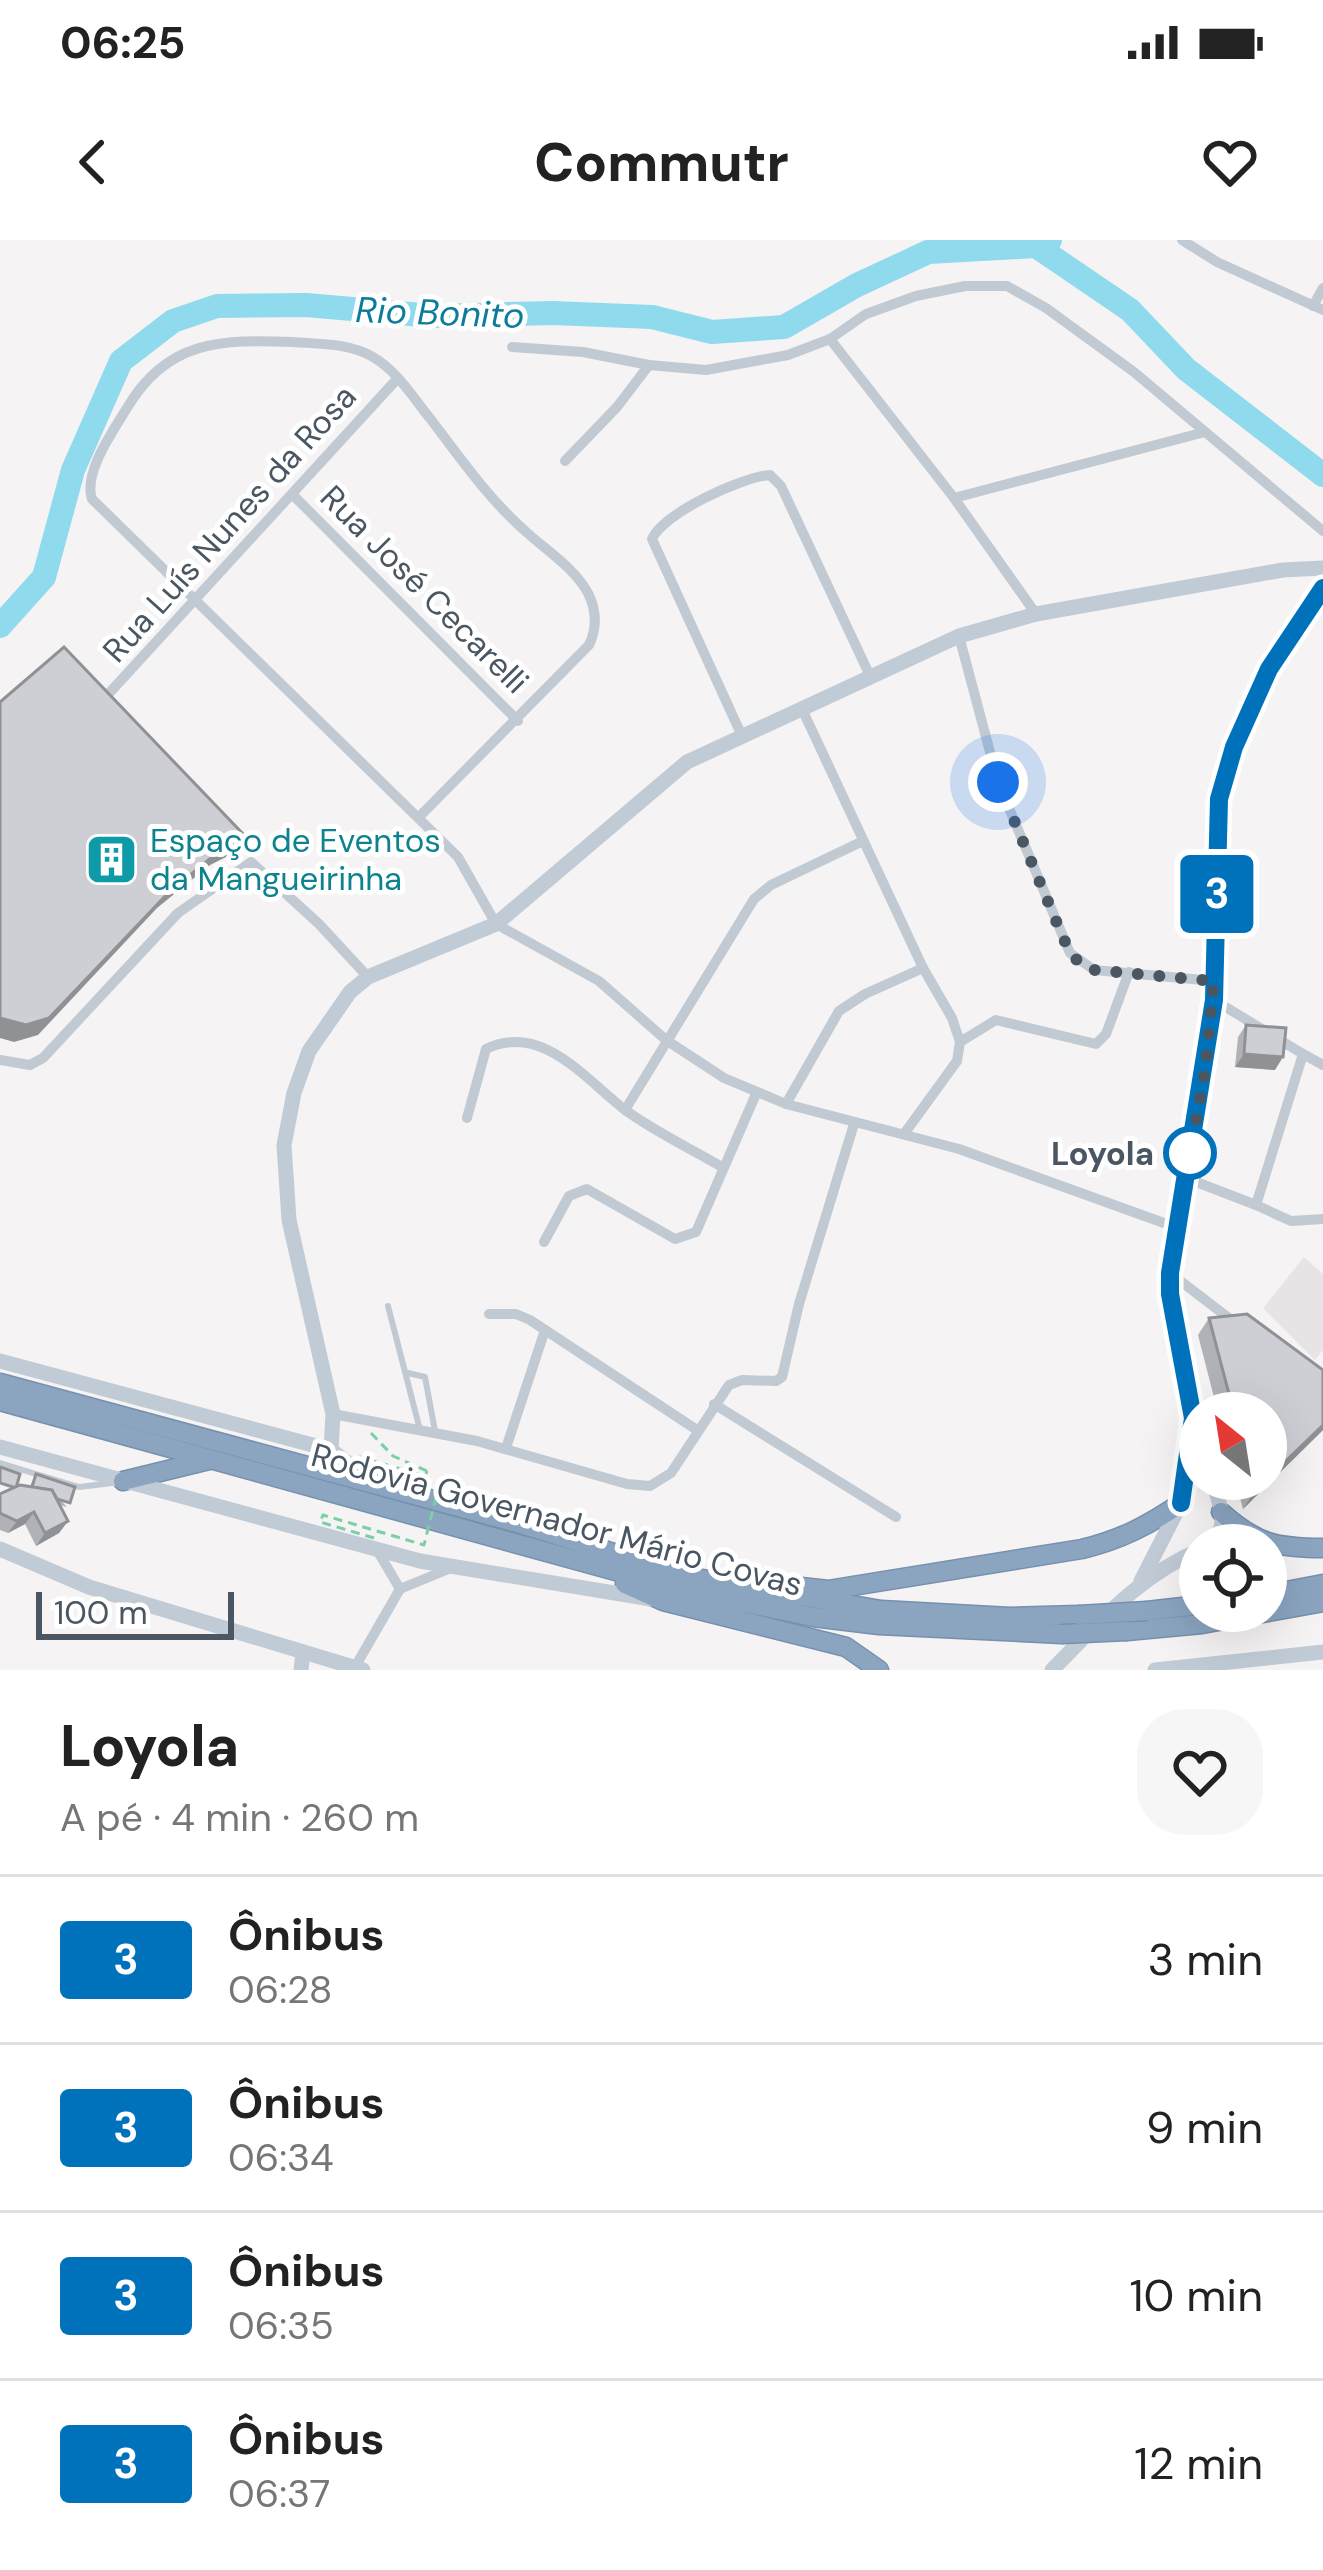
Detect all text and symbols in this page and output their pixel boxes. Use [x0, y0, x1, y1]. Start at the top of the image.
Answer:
text: 06:25 [60, 13, 186, 72]
text: Commutr [534, 127, 789, 198]
icon: back [60, 129, 126, 195]
icon: heart [1197, 129, 1263, 195]
water label: Rio Bonito [355, 286, 525, 339]
street label: Rua Luís Nunes da Rosa [93, 376, 365, 671]
street label: Rua José Cecarelli [311, 476, 538, 703]
your location [968, 752, 1028, 812]
place label: Espaço de Eventos da Mangueirinha [150, 819, 441, 900]
building icon: Espaço de Eventos da Mangueirinha [83, 831, 139, 887]
line badge: 3 [1178, 855, 1256, 933]
text: 3 [1204, 866, 1230, 921]
marker: Loyola [1165, 1128, 1215, 1178]
place label: Loyola [1051, 1132, 1154, 1175]
north arrow [1179, 1392, 1287, 1500]
map controls [1179, 1392, 1287, 1632]
street label: Rodovia Governador Mário Covas [307, 1433, 807, 1606]
button: locate [1179, 1524, 1287, 1632]
scale bar [36, 1586, 234, 1639]
text: 100 m [54, 1591, 148, 1634]
text: Loyola [60, 1709, 239, 1784]
button: heart [1137, 1709, 1263, 1835]
text: A pé · 4 min · 260 m [60, 1792, 419, 1843]
text: Ônibus [228, 1905, 385, 1964]
text: 3 min [1148, 1930, 1263, 1989]
text: 3 [113, 1932, 139, 1987]
text: 06:28 [228, 1964, 333, 2015]
text: Ônibus [228, 2073, 385, 2132]
text: 9 min [1146, 2098, 1263, 2157]
text: 3 [113, 2100, 139, 2155]
text: 06:34 [228, 2132, 334, 2183]
text: Ônibus [228, 2241, 385, 2300]
text: 10 min [1129, 2266, 1263, 2325]
text: 3 [113, 2268, 139, 2323]
text: 06:35 [228, 2300, 334, 2351]
text: Ônibus [228, 2409, 385, 2468]
text: 12 min [1134, 2434, 1263, 2493]
text: 3 [113, 2436, 139, 2491]
text: 06:37 [228, 2468, 330, 2519]

